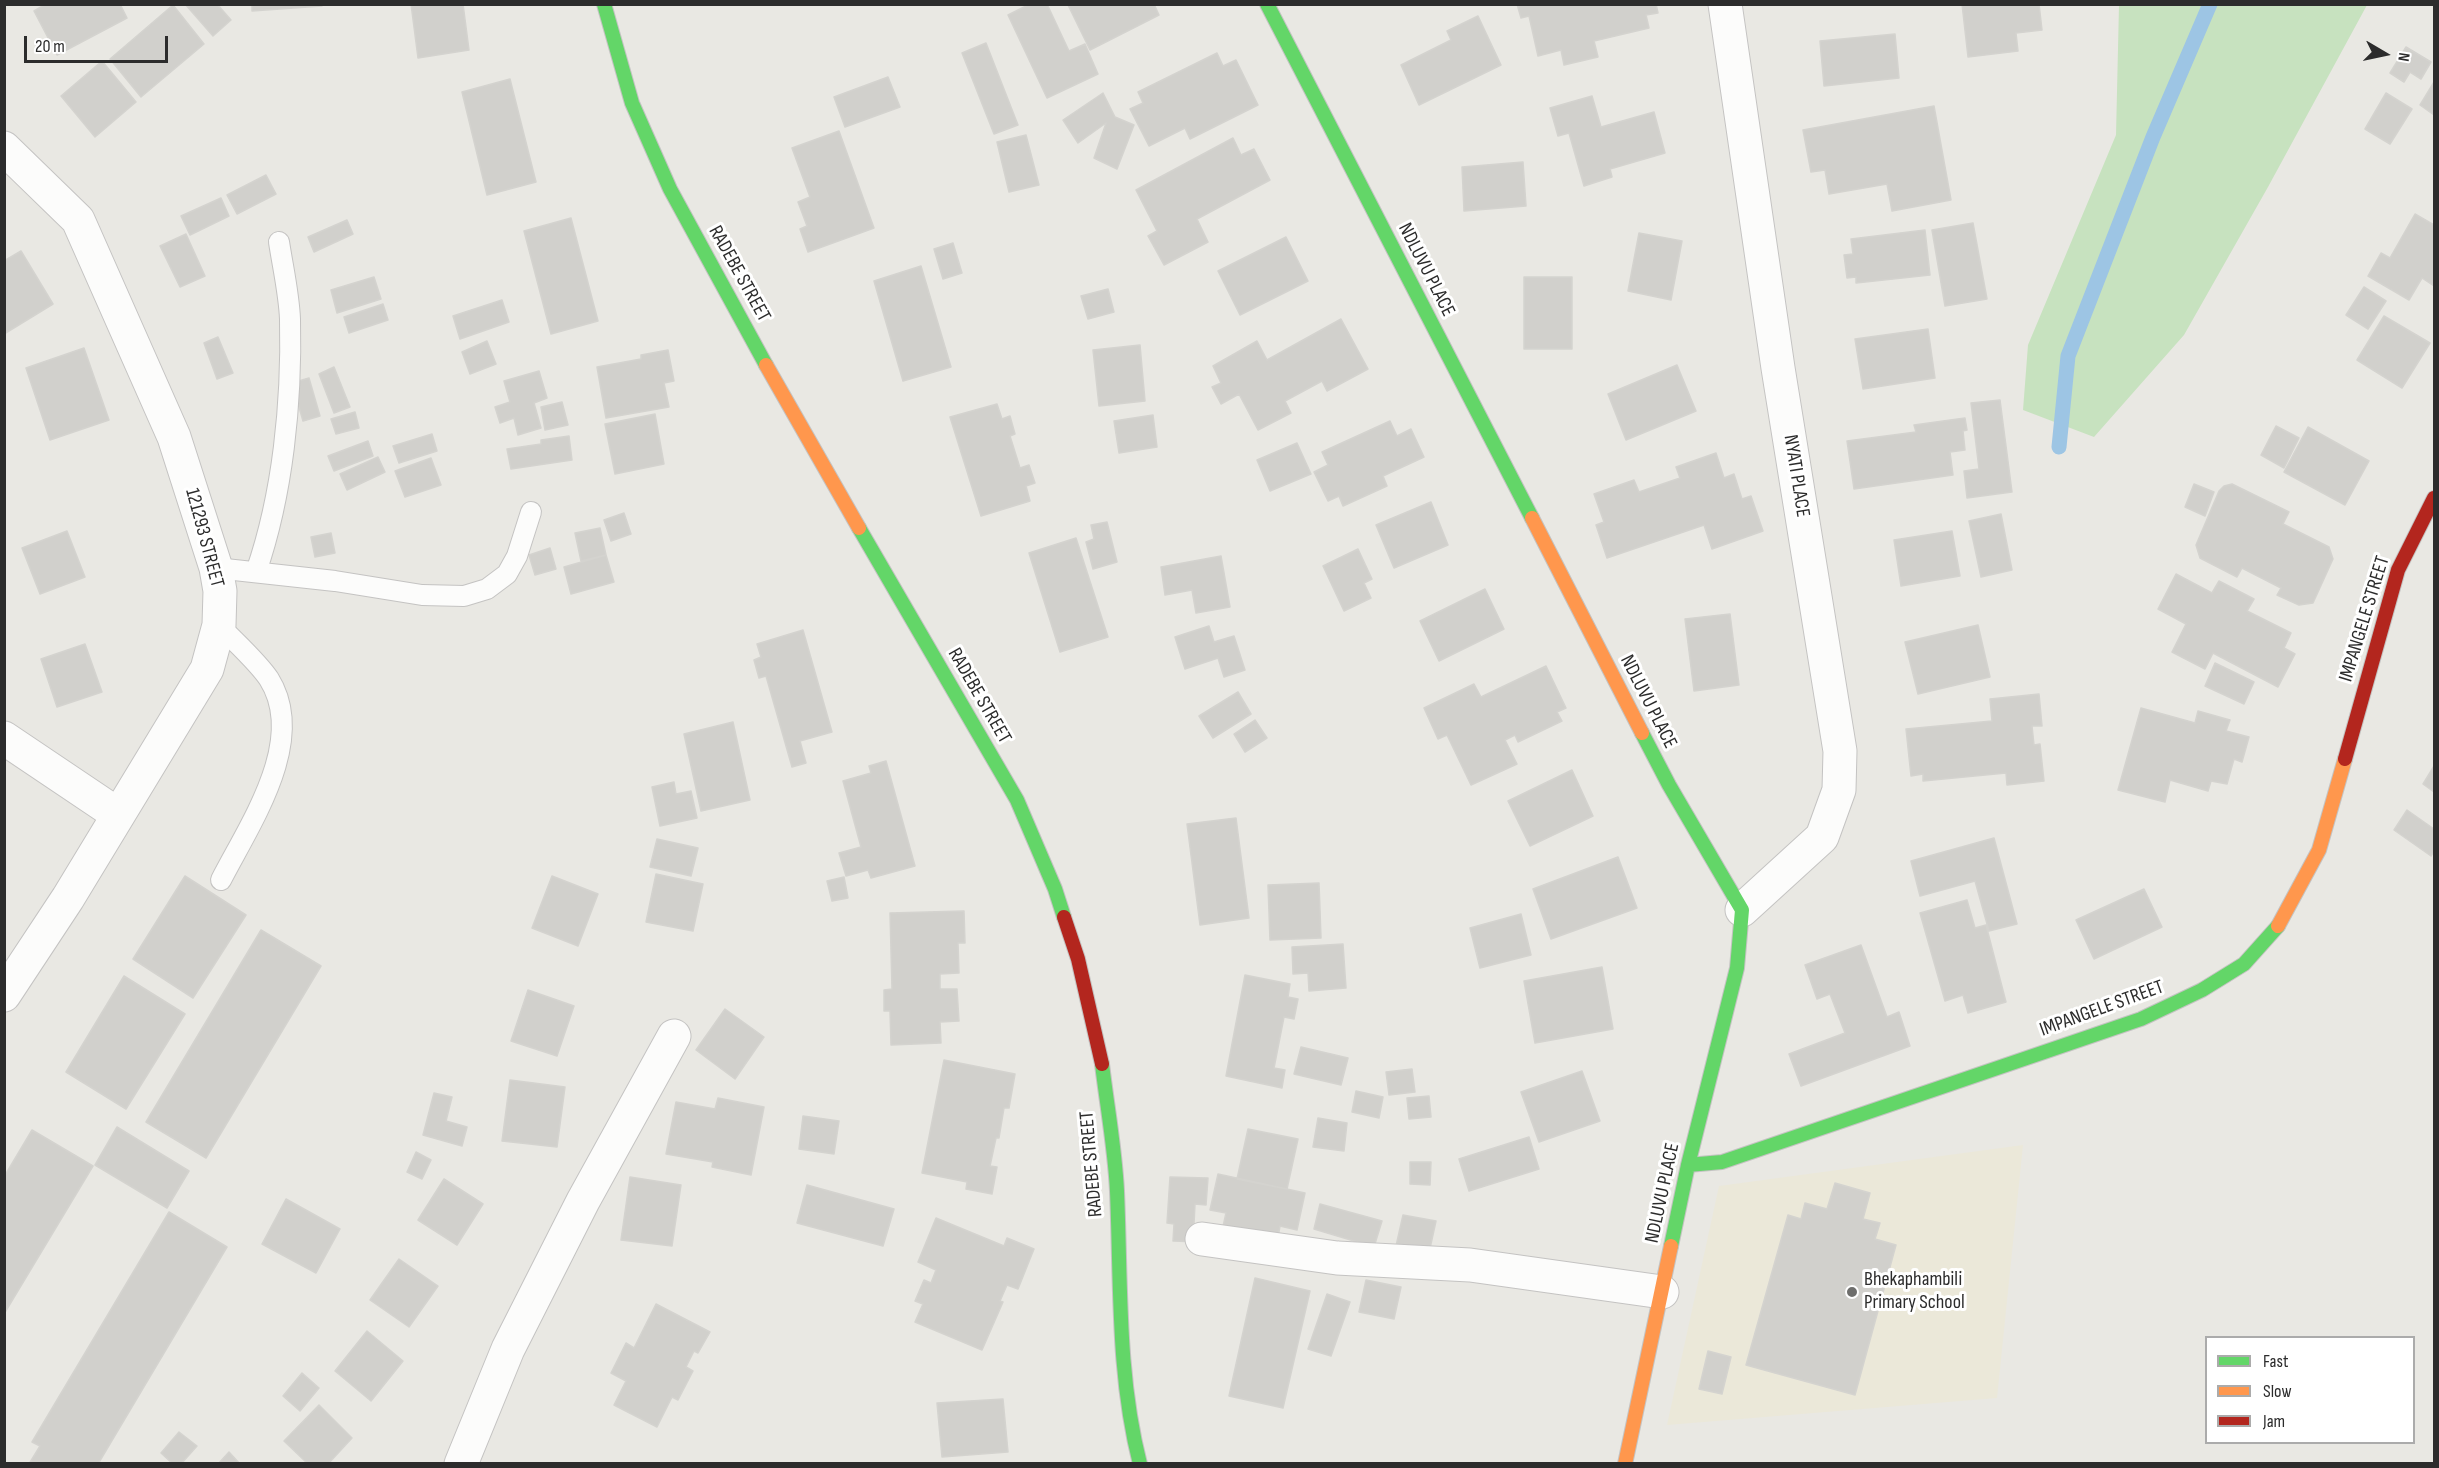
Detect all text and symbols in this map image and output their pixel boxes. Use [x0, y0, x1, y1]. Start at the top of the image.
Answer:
scale bar [27, 24, 171, 62]
north arrow [2355, 24, 2415, 84]
text: 20 m [35, 36, 65, 57]
text: N [2393, 51, 2413, 63]
street label: NDLUVU PLACE [1392, 219, 1460, 321]
street label: RADEBE STREET [703, 222, 775, 326]
street label: NYATI PLACE [1778, 433, 1814, 519]
street label: 121293 STREET [179, 486, 229, 590]
street label: IMPANGELE STREET [2335, 553, 2395, 685]
street label: RADEBE STREET [942, 644, 1016, 748]
street label: NDLUVU PLACE [1614, 651, 1682, 753]
street label: IMPANGELE STREET [2037, 975, 2167, 1043]
street label: RADEBE STREET [1075, 1110, 1109, 1218]
street label: NDLUVU PLACE [1641, 1141, 1685, 1245]
place label: Bhekaphambili Primary School [1864, 1268, 1965, 1315]
marker: Bhekaphambili Primary School [1845, 1285, 1859, 1299]
legend [2205, 1336, 2415, 1444]
text: Fast [2263, 1351, 2288, 1372]
text: Slow [2263, 1381, 2292, 1402]
text: Jam [2263, 1411, 2285, 1432]

